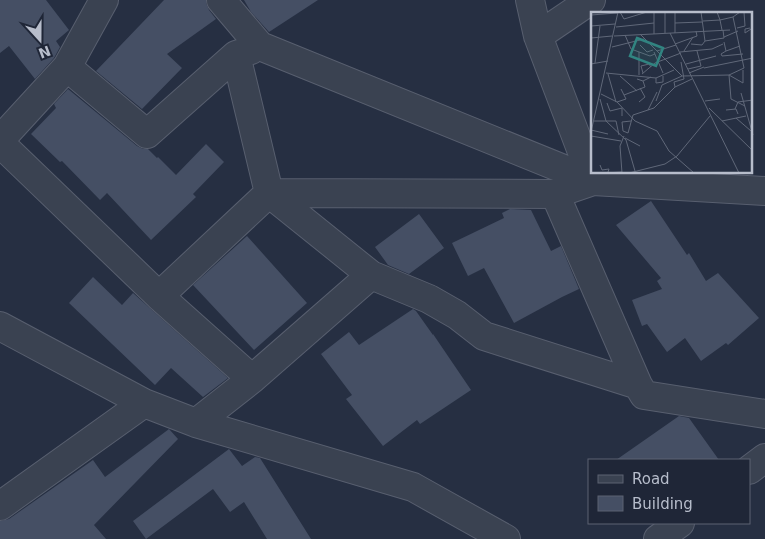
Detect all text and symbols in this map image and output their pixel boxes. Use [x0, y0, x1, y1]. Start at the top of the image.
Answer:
inset map [591, 12, 752, 174]
north arrow [15, 15, 65, 65]
text: N [36, 43, 53, 62]
legend [588, 459, 750, 524]
text: Road [632, 470, 670, 488]
text: Building [632, 495, 693, 513]

